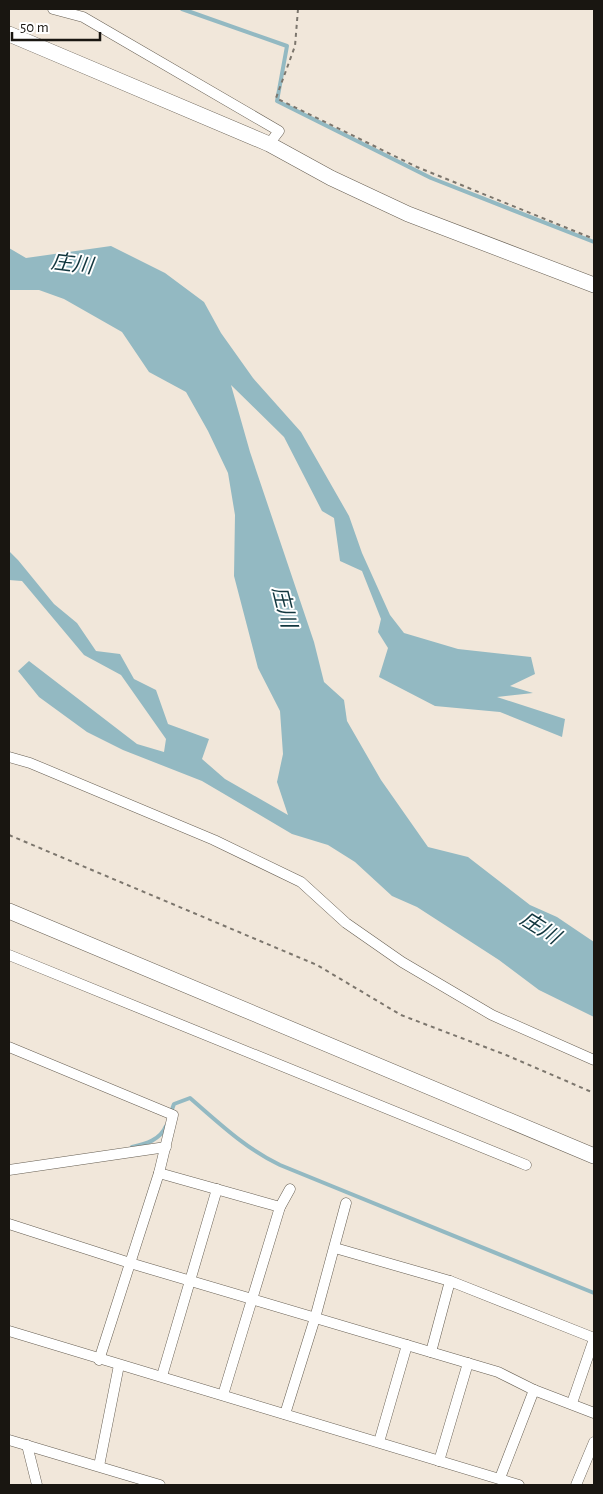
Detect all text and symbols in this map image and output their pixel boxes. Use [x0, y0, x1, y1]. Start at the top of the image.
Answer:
scale bar [12, 10, 100, 42]
text: 50 m [20, 20, 49, 35]
water label: 庄川 [50, 250, 96, 277]
water label: 庄川 [269, 584, 301, 632]
water label: 庄川 [517, 907, 566, 949]

